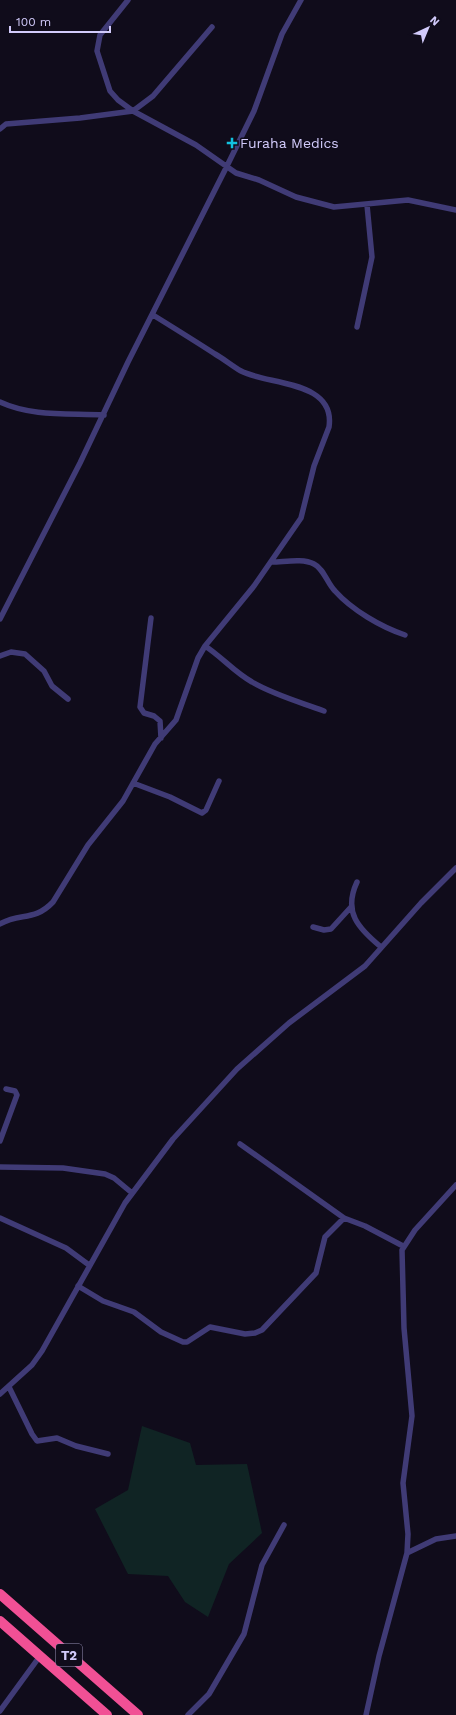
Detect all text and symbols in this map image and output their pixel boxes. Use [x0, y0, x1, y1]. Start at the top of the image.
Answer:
scale bar [10, 8, 110, 34]
north arrow [408, 8, 448, 48]
text: N [427, 14, 442, 29]
text: 100 m [16, 15, 51, 29]
place label: Furaha Medics [240, 135, 339, 151]
marker: Furaha Medics [227, 138, 237, 148]
road number: T2 [56, 1644, 82, 1666]

